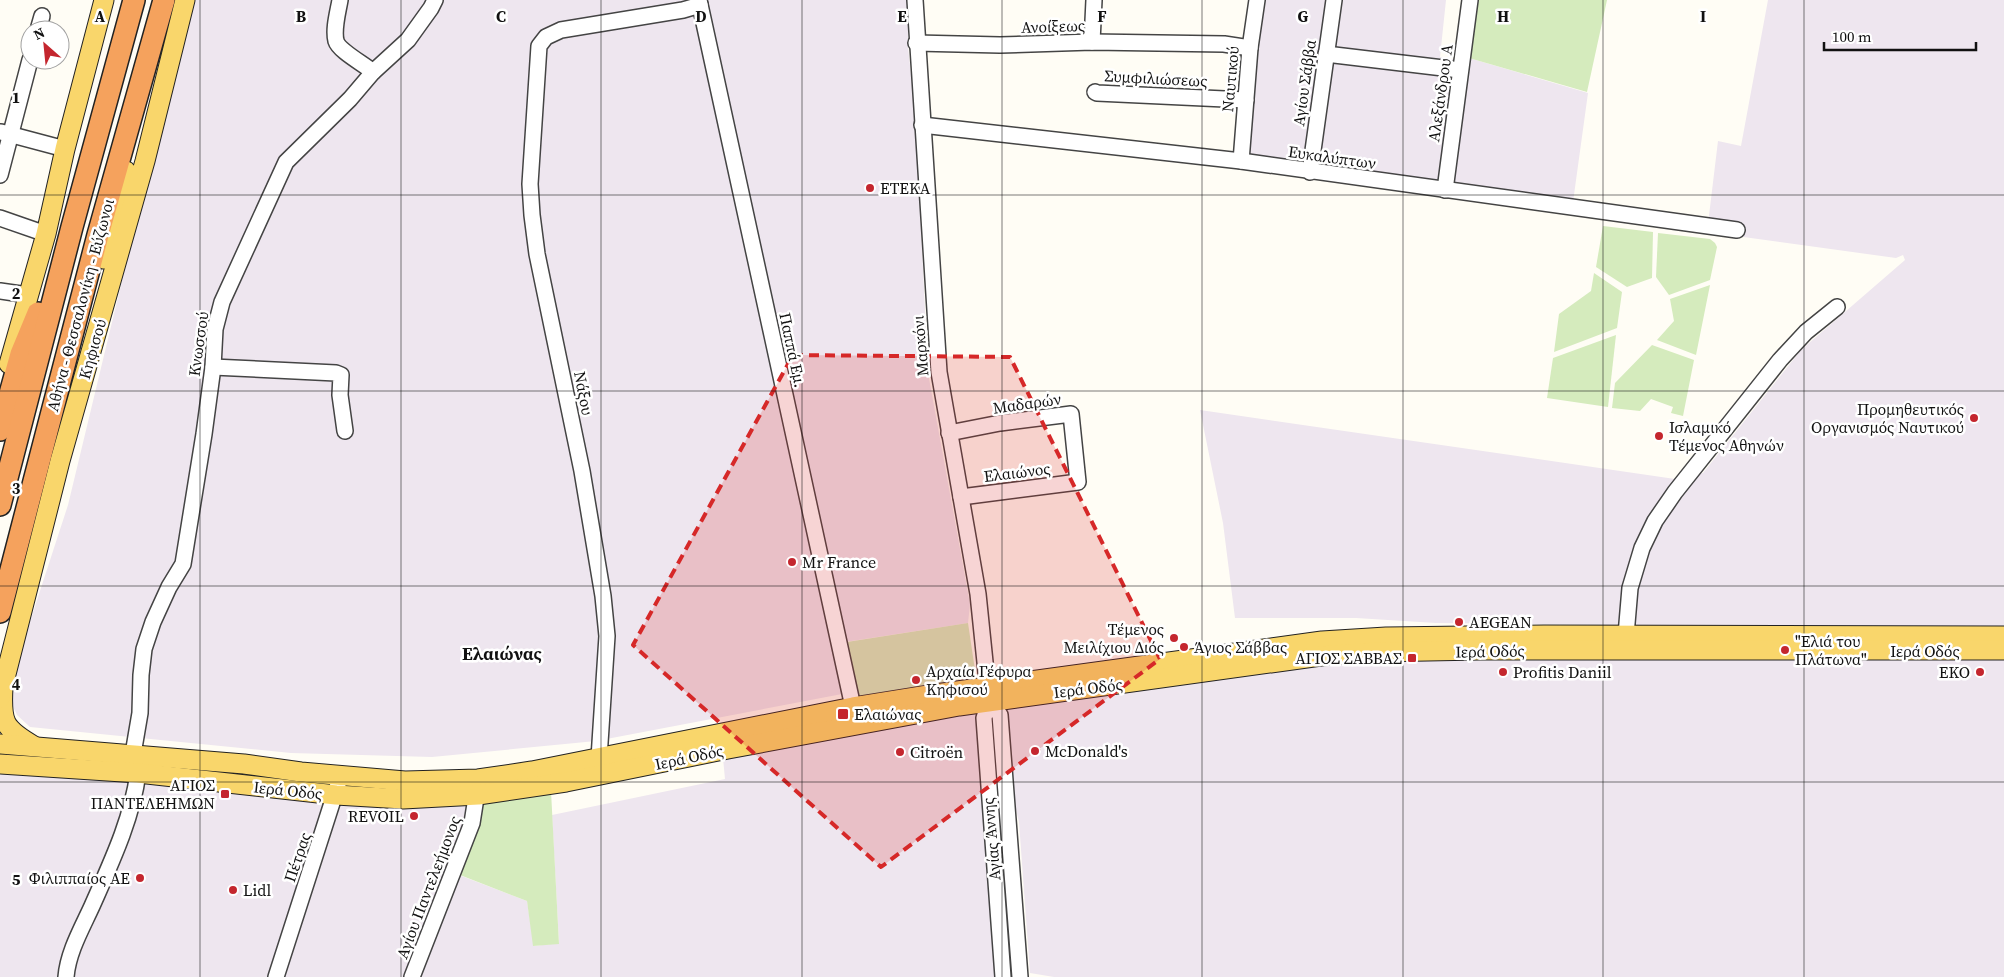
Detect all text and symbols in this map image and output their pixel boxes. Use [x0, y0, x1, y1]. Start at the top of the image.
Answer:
text: A [95, 5, 106, 27]
text: B [296, 5, 307, 27]
text: C [496, 5, 506, 27]
text: D [695, 5, 707, 27]
text: E [897, 5, 907, 27]
text: F [1097, 5, 1107, 27]
text: G [1298, 5, 1309, 27]
text: H [1497, 5, 1509, 27]
text: I [1700, 5, 1706, 27]
street label: Ανοίξεως [1021, 14, 1085, 38]
north arrow [20, 20, 70, 70]
scale bar [1824, 20, 1976, 52]
text: N [30, 22, 48, 45]
text: 100 m [1832, 26, 1872, 47]
street label: Αγίου Σάββα [1287, 38, 1321, 128]
street label: Αλεξάνδρου Α [1422, 42, 1458, 143]
street label: Ναυτικού [1216, 45, 1244, 113]
street label: Συμφιλιώσεως [1104, 64, 1208, 92]
text: 1 [12, 86, 20, 108]
street label: Ευκαλύπτων [1287, 140, 1377, 174]
place label: ΕΤΕΚΑ [880, 177, 931, 199]
marker: ΕΤΕΚΑ [864, 182, 876, 194]
street label: Αθήνα - Θεσσαλονίκη - Εύζωνοι [41, 196, 119, 414]
text: 2 [12, 282, 21, 304]
street label: Κνωσσού [183, 310, 213, 378]
street label: Παππά Εμ. [774, 311, 812, 389]
street label: Μαρκόνι [906, 314, 934, 377]
street label: Κηφισού [73, 316, 111, 382]
street label: Νάξου [569, 369, 599, 417]
street label: Μαδαρών [991, 387, 1063, 419]
place label: Προμηθευτικός Οργανισμός Ναυτικού [1811, 398, 1964, 438]
marker: Προμηθευτικός Οργανισμός Ναυτικού [1968, 412, 1980, 424]
place label: Ισλαμικό Τέμενος Αθηνών [1669, 416, 1784, 456]
marker: Ισλαμικό Τέμενος Αθηνών [1653, 430, 1665, 442]
street label: Ελαιώνος [982, 457, 1052, 487]
text: 3 [12, 477, 21, 499]
place label: Mr France [802, 551, 876, 573]
marker: Mr France [786, 556, 798, 568]
place label: AEGEAN [1469, 611, 1532, 633]
marker: AEGEAN [1453, 616, 1465, 628]
place label: Τέμενος Μειλίχιου Διός [1063, 618, 1164, 658]
place label: "Ελιά του Πλάτωνα" [1795, 630, 1867, 670]
marker: Τέμενος Μειλίχιου Διός [1168, 632, 1180, 644]
place label: Άγιος Σάββας [1194, 636, 1287, 658]
street label: Ιερά Οδός [1455, 639, 1525, 663]
street label: Ιερά Οδός [1890, 640, 1960, 662]
district label: Ελαιώνας [462, 641, 542, 666]
marker: Άγιος Σάββας [1178, 641, 1190, 653]
marker: "Ελιά του Πλάτωνα" [1779, 644, 1791, 656]
place label: ΑΓΙΟΣ ΣΑΒΒΑΣ [1295, 647, 1402, 669]
marker: ΑΓΙΟΣ ΣΑΒΒΑΣ [1406, 652, 1418, 664]
place label: Αρχαία Γέφυρα Κηφισού [926, 660, 1032, 700]
place label: Profitis Daniil [1513, 661, 1612, 683]
place label: EKO [1939, 661, 1970, 683]
marker: Profitis Daniil [1497, 666, 1509, 678]
marker: EKO [1974, 666, 1986, 678]
text: 4 [12, 673, 21, 695]
street label: Ιερά Οδός [1052, 673, 1124, 703]
marker: Αρχαία Γέφυρα Κηφισού [910, 674, 922, 686]
place label: Ελαιώνας [854, 703, 922, 725]
marker: Ελαιώνας [836, 707, 850, 721]
street label: Ιερά Οδός [653, 739, 725, 775]
place label: McDonald's [1045, 740, 1128, 762]
place label: Citroën [910, 741, 964, 763]
marker: McDonald's [1029, 745, 1041, 757]
marker: Citroën [894, 746, 906, 758]
place label: ΑΓΙΟΣ ΠΑΝΤΕΛΕΗΜΩΝ [91, 774, 215, 814]
street label: Ιερά Οδός [252, 775, 324, 805]
marker: ΑΓΙΟΣ ΠΑΝΤΕΛΕΗΜΩΝ [219, 788, 231, 800]
street label: Αγίας Άννης [976, 796, 1006, 882]
place label: REVOIL [348, 805, 404, 827]
marker: REVOIL [408, 810, 420, 822]
street label: Αγίου Παντελεήμονος [391, 812, 465, 962]
street label: Πέτρας [278, 829, 316, 885]
place label: Φιλιππαίος ΑΕ [29, 867, 130, 889]
text: 5 [12, 868, 21, 890]
marker: Φιλιππαίος ΑΕ [134, 872, 146, 884]
place label: Lidl [243, 879, 271, 901]
marker: Lidl [227, 884, 239, 896]

